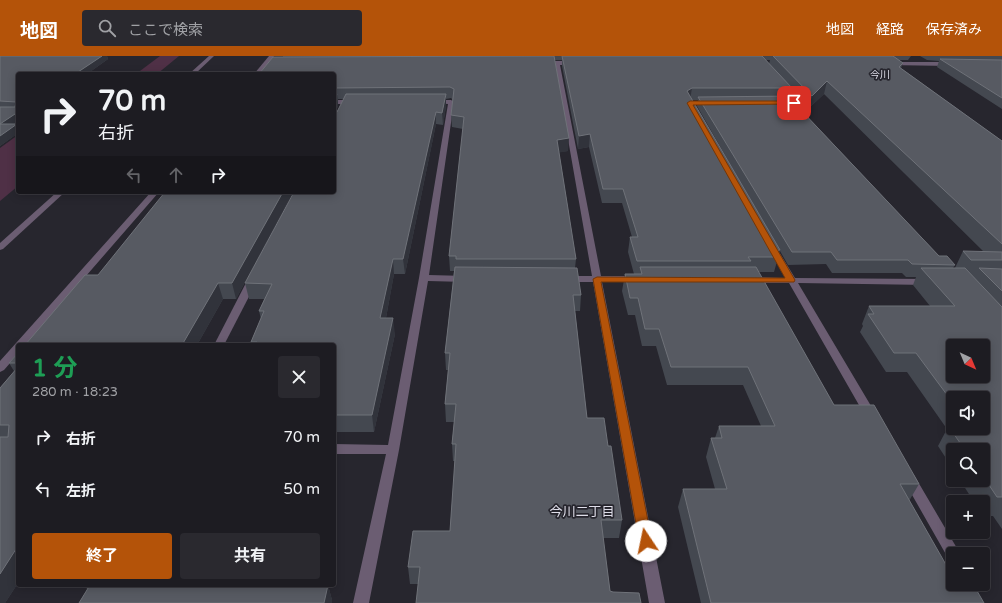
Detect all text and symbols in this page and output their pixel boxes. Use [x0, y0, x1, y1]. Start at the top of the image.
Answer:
search box [82, 10, 362, 46]
icon: search [96, 17, 118, 39]
text: 地図 [20, 20, 58, 42]
text: ここで検索 [128, 21, 203, 39]
text: 地図 [826, 21, 854, 38]
text: 経路 [876, 21, 904, 38]
text: 保存済み [926, 21, 982, 38]
district label: 今川 [870, 69, 890, 81]
text: 70 m [98, 84, 166, 118]
pin [777, 86, 811, 120]
icon: right [32, 88, 84, 140]
icon: arrive [783, 92, 805, 114]
text: 右折 [98, 122, 134, 144]
icon: left [123, 164, 145, 186]
icon: ahead [165, 164, 187, 186]
icon: right [207, 164, 229, 186]
north arrow [946, 339, 990, 383]
map controls [946, 339, 990, 591]
text: 1 分 [32, 354, 77, 383]
button: close [278, 356, 320, 398]
text: 280 m · 18:23 [32, 384, 118, 400]
button: sound [946, 391, 990, 435]
icon: right [32, 426, 54, 448]
text: 70 m [283, 428, 320, 446]
text: 右折 [66, 430, 96, 448]
button: search [946, 443, 990, 487]
icon: left [32, 478, 54, 500]
text: 50 m [283, 480, 320, 498]
text: 左折 [66, 482, 96, 500]
button: + [946, 495, 990, 539]
district label: 今川二丁目 [549, 504, 615, 520]
position arrow [625, 520, 667, 562]
button: 終了 [32, 533, 172, 579]
button: 共有 [180, 533, 320, 579]
button: − [946, 547, 990, 591]

